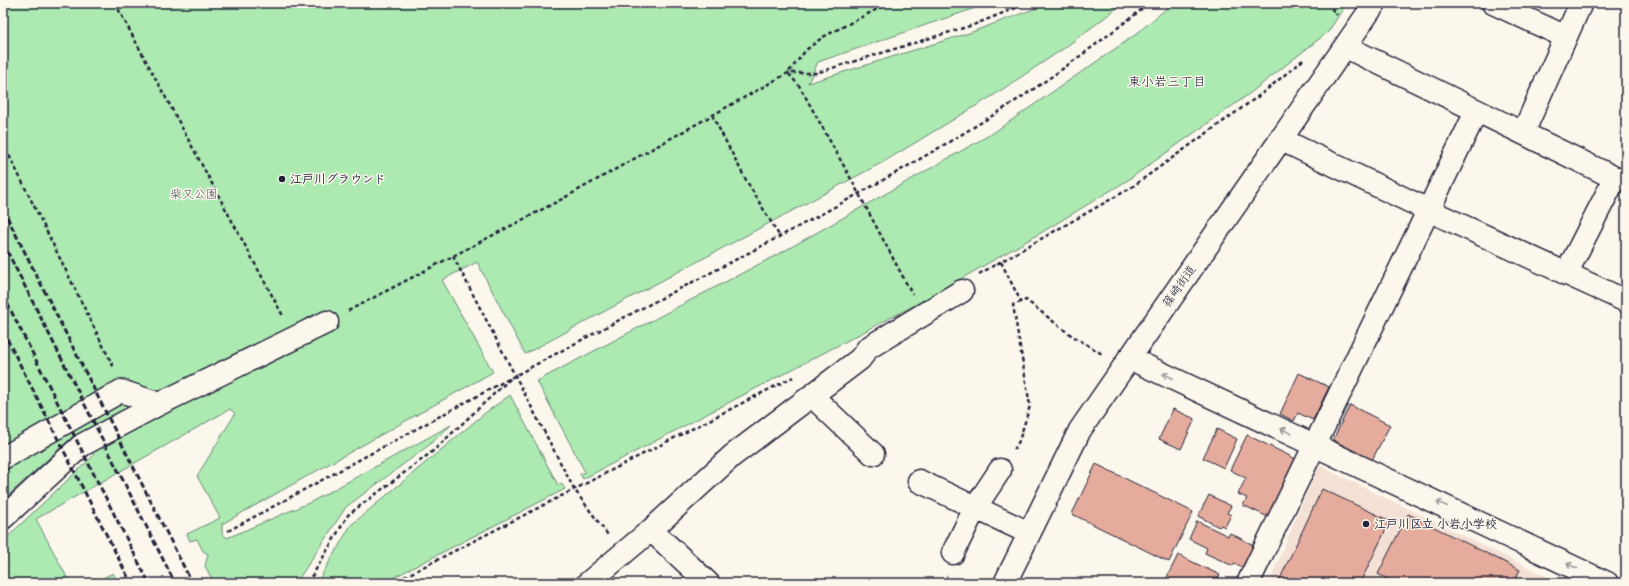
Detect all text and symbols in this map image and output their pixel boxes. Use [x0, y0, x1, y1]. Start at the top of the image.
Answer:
district label: 東小岩三丁目 [1128, 76, 1206, 91]
place label: 江戸川グラウンド [290, 173, 386, 188]
marker: 江戸川グラウンド [277, 174, 287, 184]
park label: 柴又公園 [170, 188, 218, 203]
street label: 篠崎街道 [1160, 263, 1200, 311]
one-way arrow [1163, 372, 1175, 379]
one-way arrow [1281, 427, 1293, 434]
one-way arrow [1436, 500, 1448, 507]
place label: 江戸川区立 小岩小学校 [1374, 518, 1497, 533]
marker: 江戸川区立 小岩小学校 [1361, 519, 1371, 529]
one-way arrow [1566, 562, 1578, 569]

